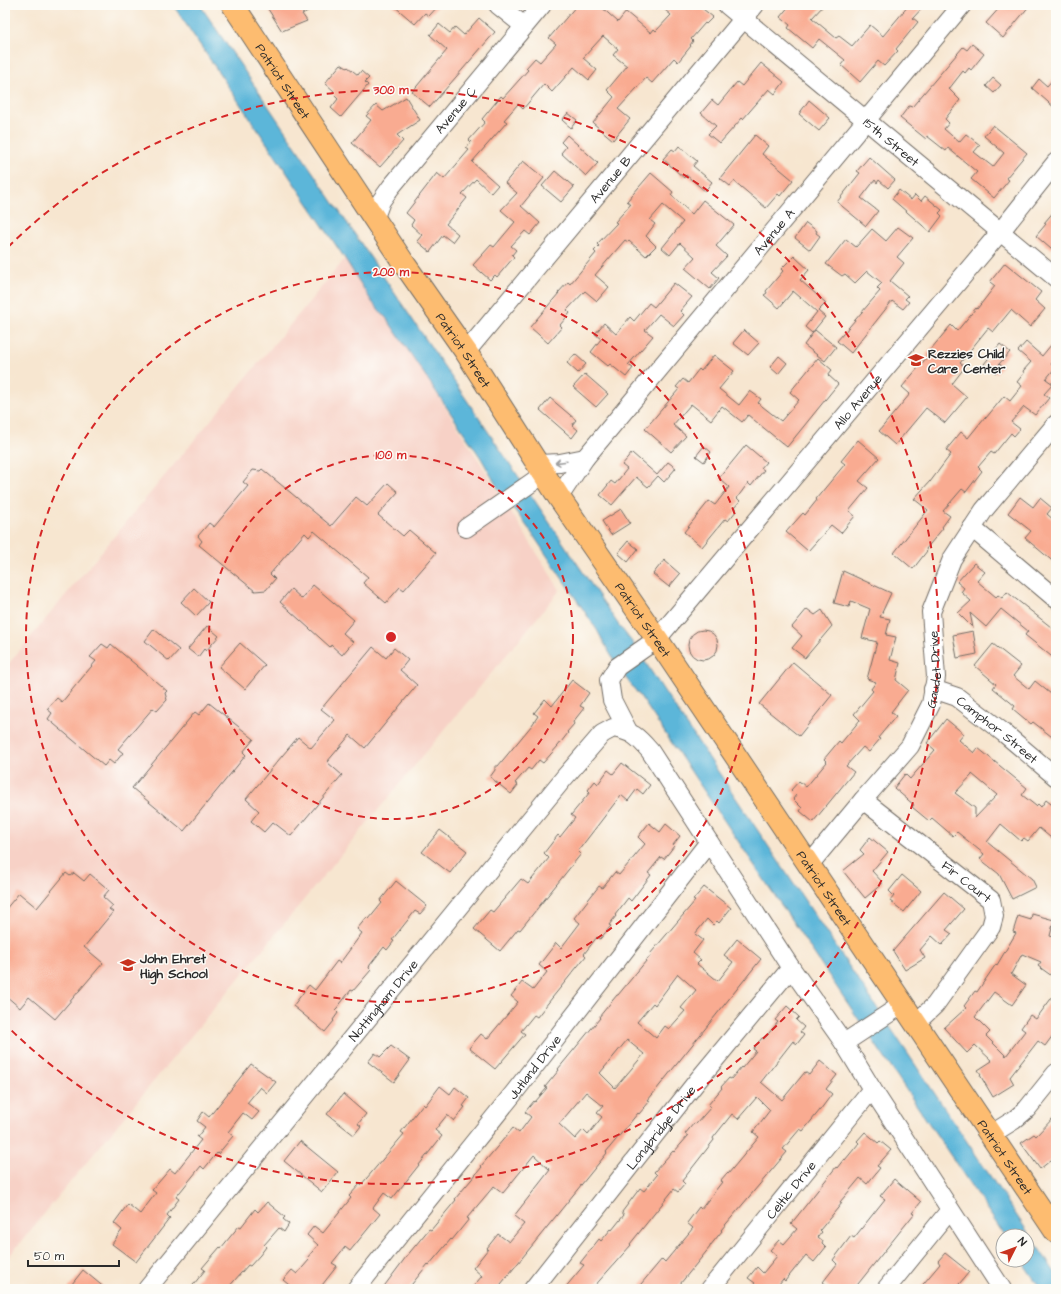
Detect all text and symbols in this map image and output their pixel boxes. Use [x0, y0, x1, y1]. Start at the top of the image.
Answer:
street label: Patriot Street [251, 40, 314, 123]
text: 300 m [372, 82, 409, 99]
street label: Avenue C [431, 83, 481, 138]
street label: 15th Street [859, 114, 924, 172]
street label: Avenue B [586, 152, 636, 207]
street label: Avenue A [750, 204, 800, 259]
text: 200 m [372, 264, 410, 281]
street label: Patriot Street [431, 309, 495, 392]
place label: Rezzies Child Care Center [928, 345, 1006, 378]
school or university icon: Rezzies Child Care Center [907, 351, 925, 369]
street label: Allo Avenue [830, 371, 887, 434]
text: 100 m [376, 447, 407, 464]
one-way arrow [555, 458, 568, 466]
street label: Patriot Street [610, 579, 675, 662]
centre of rings [384, 630, 398, 644]
street label: Gaudet Drive [922, 630, 946, 710]
street label: Camphor Street [952, 692, 1042, 768]
street label: Patriot Street [792, 847, 856, 930]
street label: Fir Court [938, 857, 996, 908]
place label: John Ehret High School [139, 950, 208, 985]
school or university icon: John Ehret High School [119, 956, 137, 974]
street label: Nottingham Drive [345, 956, 422, 1045]
street label: Jutland Drive [504, 1031, 566, 1103]
street label: Longbridge Drive [622, 1082, 700, 1174]
street label: Patriot Street [973, 1116, 1037, 1199]
street label: Celtic Drive [762, 1157, 820, 1223]
north arrow [995, 1228, 1035, 1268]
text: N [1014, 1234, 1030, 1249]
scale bar [28, 1242, 119, 1268]
text: 50 m [34, 1248, 65, 1265]

